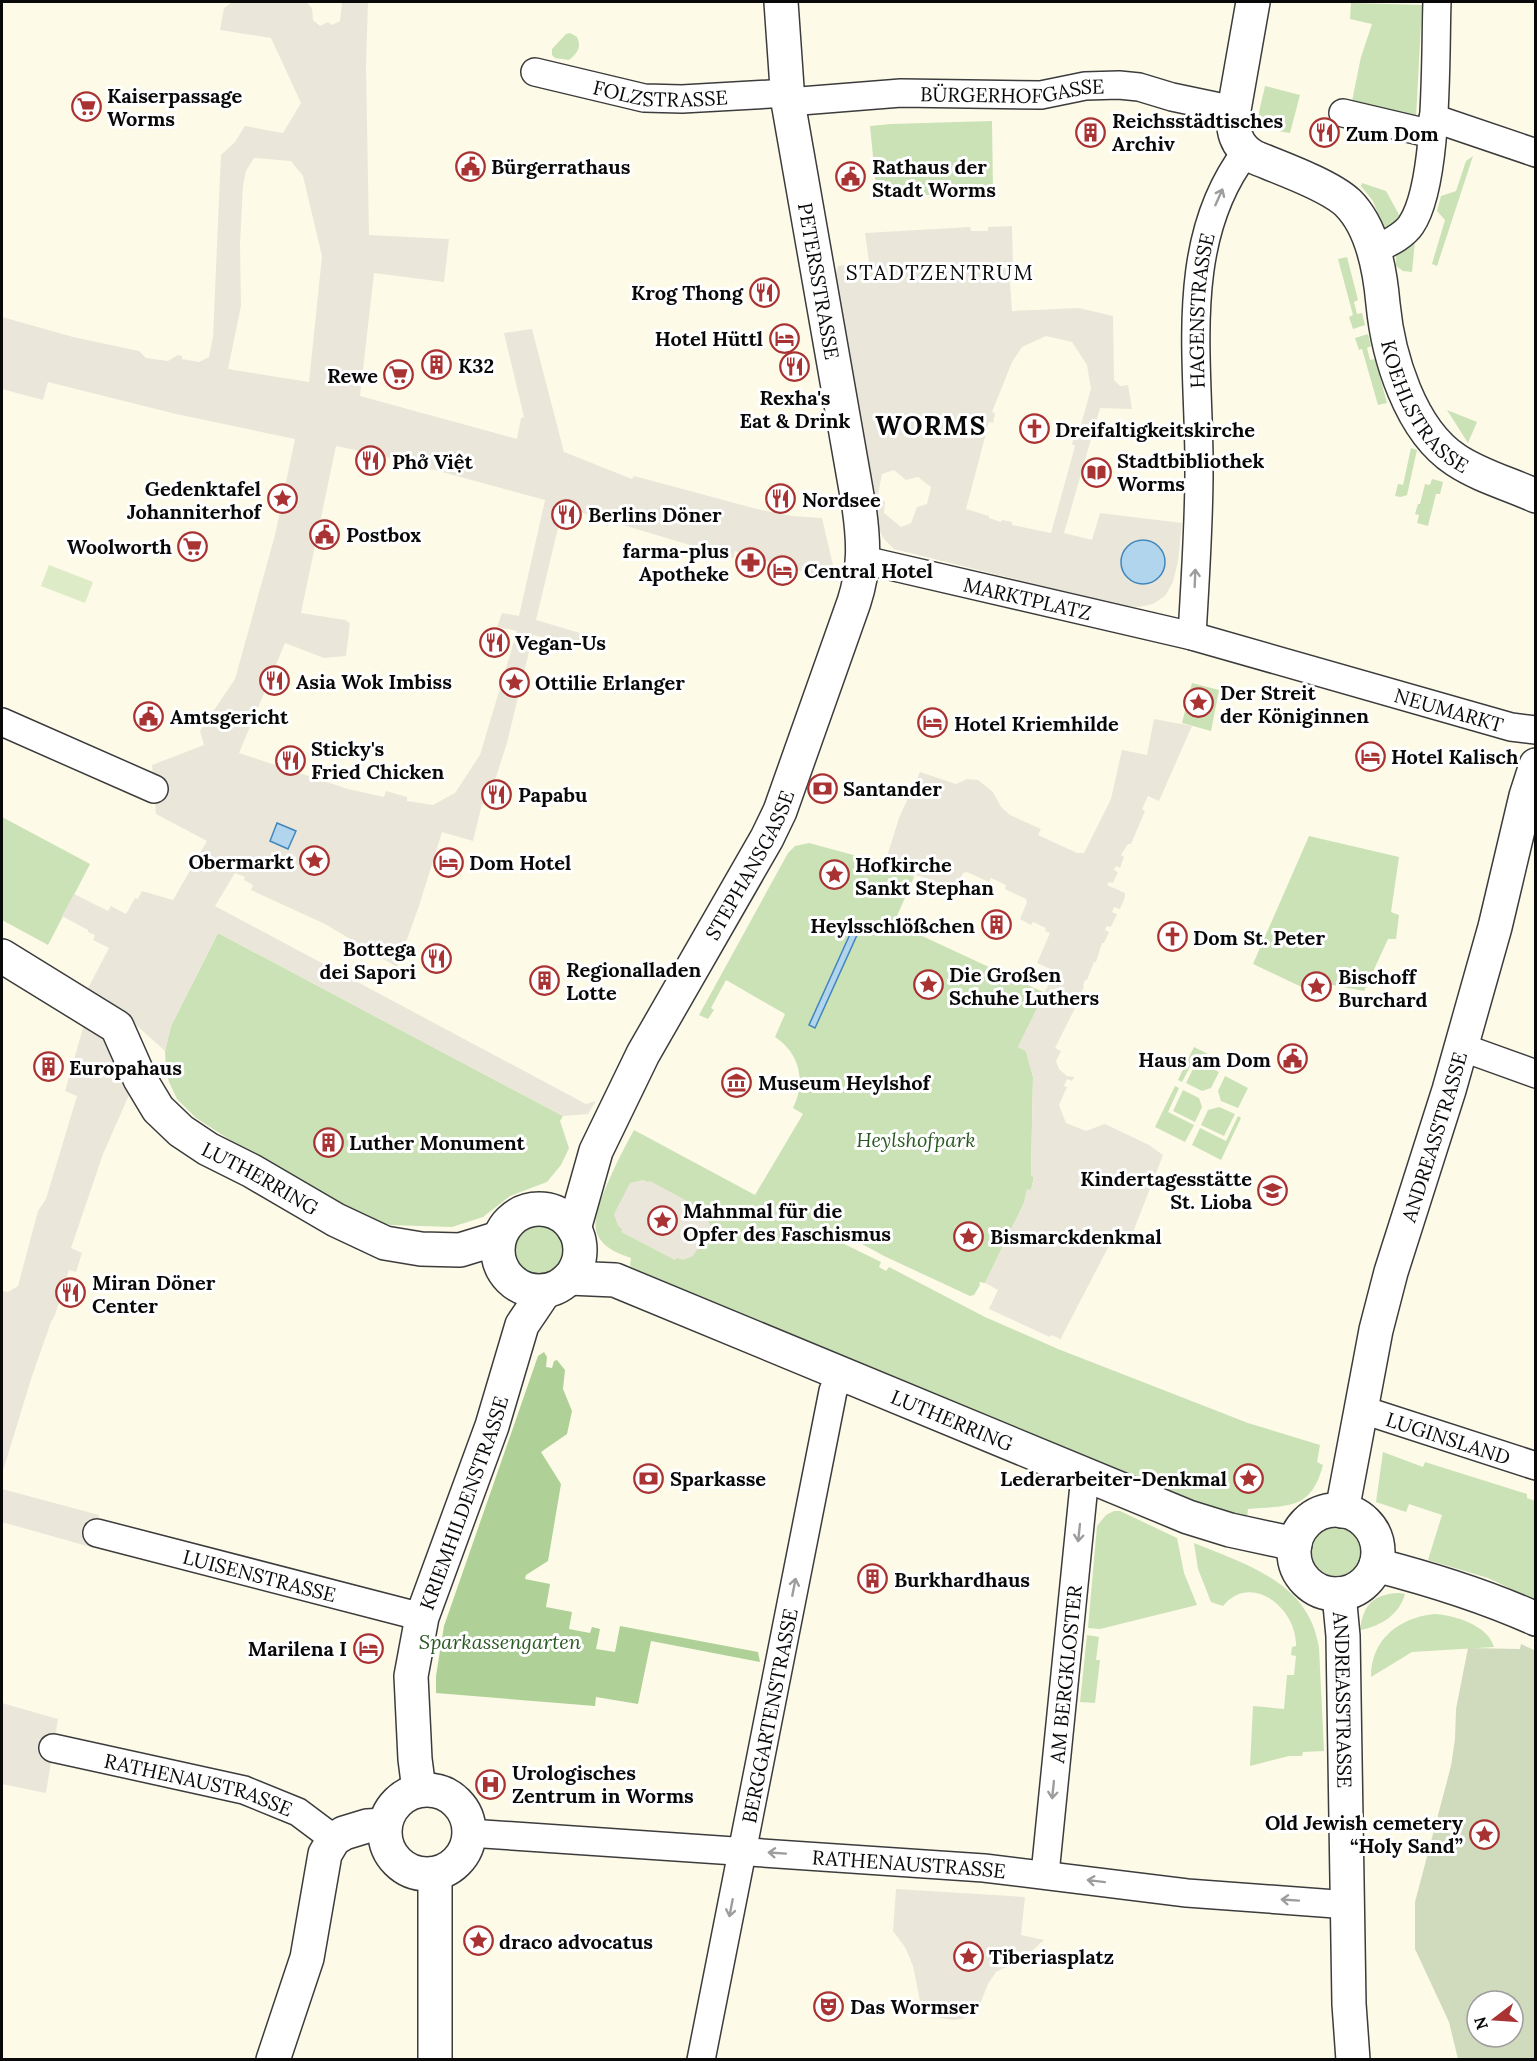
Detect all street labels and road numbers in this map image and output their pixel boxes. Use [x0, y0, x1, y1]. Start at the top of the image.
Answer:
street label: BÜRGERHOFGASSE [920, 73, 1105, 108]
street label: FOLZSTRASSE [591, 74, 728, 112]
street label: PETERSSTRASSE [793, 201, 845, 361]
street label: HAGENSTRASSE [1183, 230, 1219, 389]
street label: KOEHLSTRASSE [1376, 337, 1474, 478]
street label: MARKTPLATZ [961, 571, 1094, 625]
street label: NEUMARKT [1392, 682, 1507, 737]
street label: STEPHANSGASSE [699, 787, 799, 944]
street label: ANDREASSTRASSE [1395, 1049, 1472, 1226]
street label: LUTHERRING [198, 1136, 323, 1220]
street label: LUTHERRING [888, 1383, 1017, 1456]
street label: KRIEMHILDENSTRASSE [413, 1393, 513, 1613]
street label: LUGINSLAND [1383, 1406, 1514, 1469]
street label: LUISENSTRASSE [180, 1543, 339, 1607]
street label: AM BERGKLOSTER [1044, 1583, 1086, 1765]
street label: BERGGARTENSTRASSE [736, 1606, 802, 1825]
street label: ANDREASSTRASSE [1328, 1609, 1358, 1788]
street label: RATHENAUSTRASSE [102, 1747, 296, 1821]
street label: RATHENAUSTRASSE [811, 1844, 1007, 1883]

